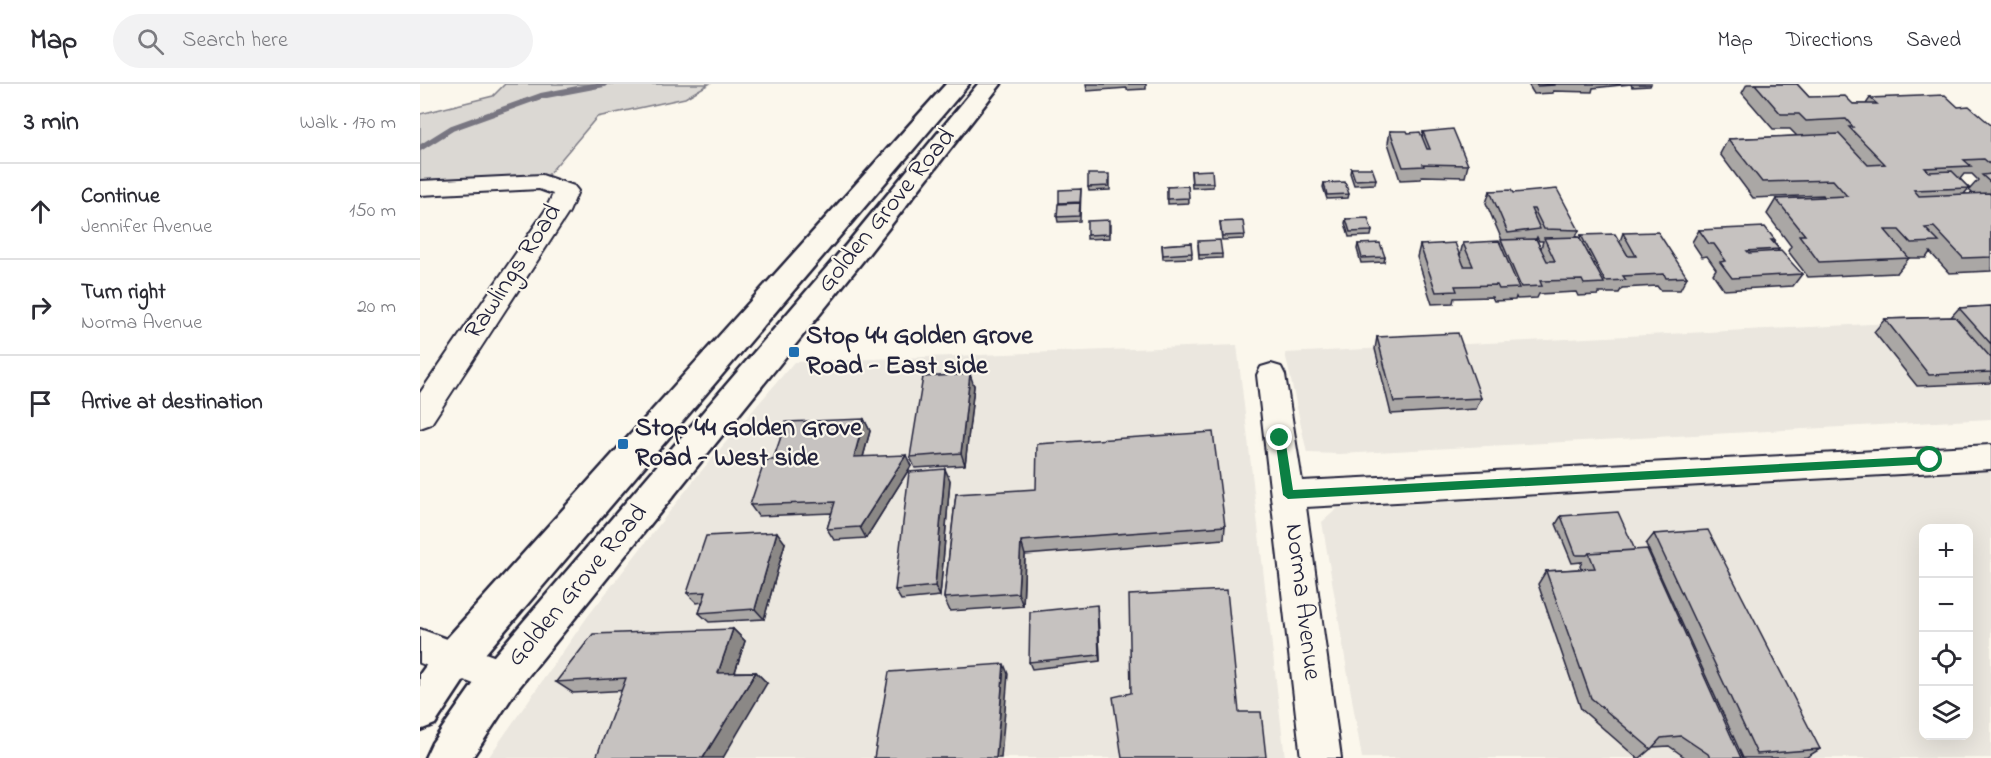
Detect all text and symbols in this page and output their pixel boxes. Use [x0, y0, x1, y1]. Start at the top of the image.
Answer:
search box [113, 14, 533, 68]
text: Map [30, 21, 77, 62]
icon: search [134, 25, 167, 58]
text: Search here [182, 25, 288, 57]
text: Map [1717, 26, 1753, 56]
text: Directions [1786, 26, 1873, 56]
text: Saved [1906, 26, 1961, 56]
text: 3 min [24, 104, 79, 142]
text: Walk · 170 m [300, 109, 396, 138]
street label: Golden Grove Road [809, 120, 966, 302]
text: Continue [81, 181, 160, 213]
icon: ahead [24, 195, 57, 228]
street label: Rawlings Road [456, 196, 572, 347]
text: 150 m [349, 197, 396, 226]
text: Jennifer Avenue [81, 213, 212, 242]
text: Turn right [81, 277, 166, 309]
icon: right [24, 291, 57, 324]
text: 20 m [357, 293, 396, 322]
text: Norma Avenue [81, 309, 202, 338]
place label: Stop 44 Golden Grove Road - East side [806, 318, 1034, 386]
marker: Stop 44 Golden Grove Road - East side [787, 345, 801, 359]
icon: arrive [24, 387, 57, 420]
text: Arrive at destination [81, 387, 263, 419]
place label: Stop 44 Golden Grove Road - West side [635, 410, 863, 478]
route end [1266, 424, 1292, 450]
marker: Stop 44 Golden Grove Road - West side [616, 437, 630, 451]
route start [1916, 446, 1942, 472]
street label: Golden Grove Road [498, 496, 658, 676]
street label: Norma Avenue [1274, 521, 1331, 683]
map controls [1919, 524, 1973, 740]
button: + [1919, 524, 1973, 578]
button: − [1919, 578, 1973, 632]
button: locate [1919, 632, 1973, 686]
button: layers [1919, 686, 1973, 740]

